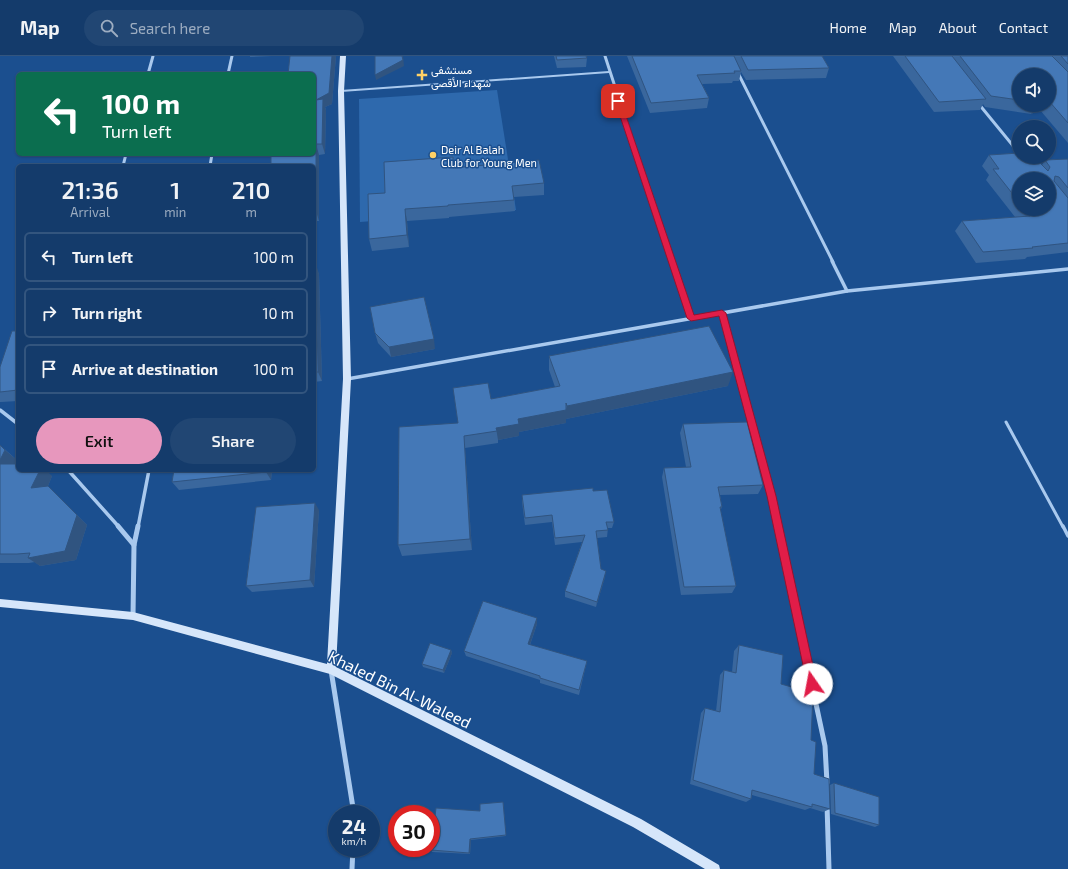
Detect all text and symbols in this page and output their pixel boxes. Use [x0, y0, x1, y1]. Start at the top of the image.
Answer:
search box [84, 10, 364, 46]
text: Map [20, 16, 60, 39]
icon: search [98, 17, 120, 39]
text: Search here [130, 19, 210, 37]
text: Home [830, 19, 867, 36]
text: Map [889, 19, 917, 36]
text: About [939, 19, 977, 36]
text: Contact [999, 19, 1048, 36]
place label: مستشفى شهداء الأقصى [431, 63, 491, 90]
map controls [1012, 68, 1056, 216]
button: sound [1012, 68, 1056, 112]
marker: مستشفى شهداء الأقصى [416, 69, 428, 81]
pin [601, 84, 635, 118]
text: 100 m [102, 86, 180, 120]
icon: left [36, 88, 88, 140]
icon: arrive [607, 90, 629, 112]
text: Turn left [102, 120, 172, 142]
button: search [1012, 120, 1056, 164]
place label: Deir Al Balah Club for Young Men [441, 143, 537, 169]
marker: Deir Al Balah Club for Young Men [428, 150, 438, 160]
button: layers [1012, 172, 1056, 216]
text: 21:36 [61, 175, 119, 204]
text: 1 [170, 175, 180, 204]
text: 210 [232, 175, 270, 204]
text: Arrival [70, 204, 110, 220]
text: min [164, 204, 186, 220]
text: m [245, 204, 257, 220]
icon: left [38, 246, 60, 268]
text: Turn left [72, 248, 133, 266]
text: 100 m [253, 248, 294, 266]
icon: right [38, 302, 60, 324]
text: Turn right [72, 304, 142, 322]
text: 10 m [262, 304, 294, 322]
icon: arrive [38, 358, 60, 380]
text: Arrive at destination [72, 360, 218, 378]
text: 100 m [253, 360, 294, 378]
button: Exit [36, 418, 162, 464]
button: Share [170, 418, 296, 464]
street label: Khaled Bin Al-Waleed [326, 646, 474, 732]
position arrow [791, 663, 833, 705]
speed limit sign: 30 [388, 805, 440, 857]
text: 24 [342, 814, 366, 838]
text: km/h [342, 835, 366, 847]

